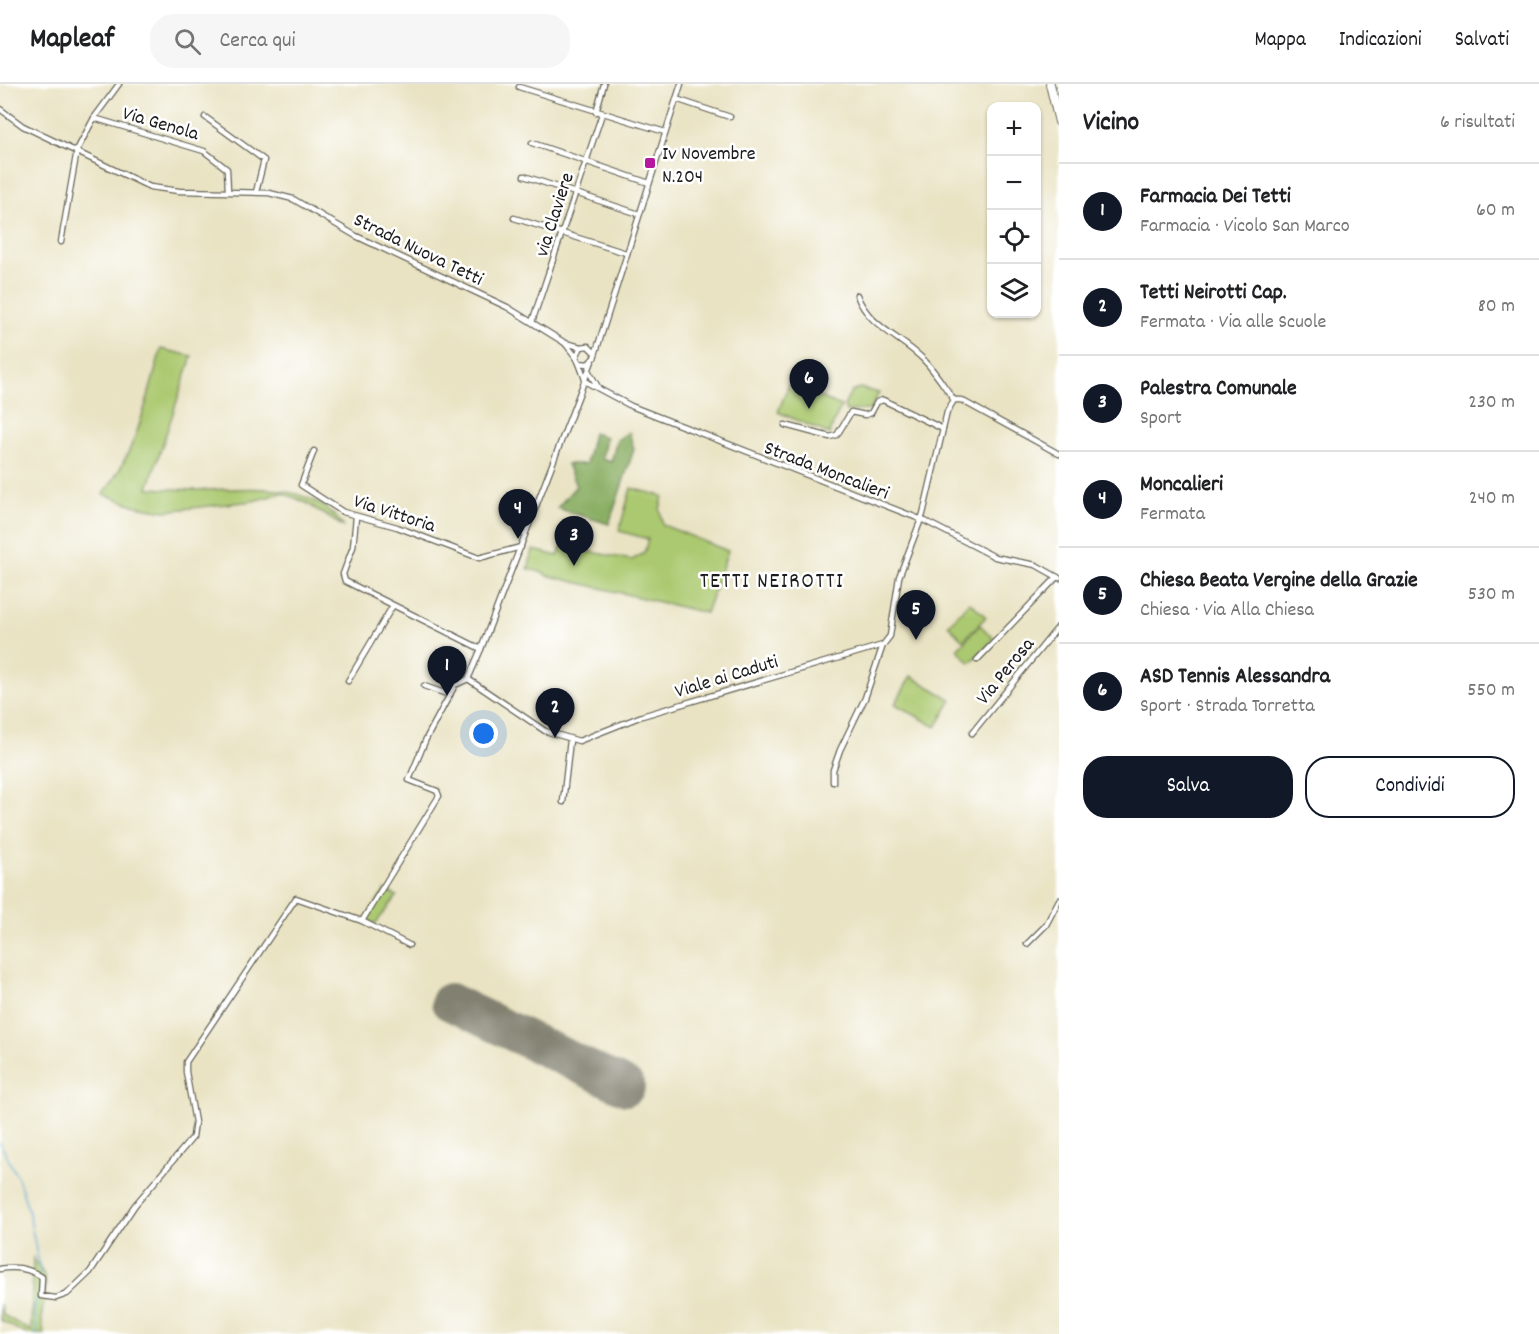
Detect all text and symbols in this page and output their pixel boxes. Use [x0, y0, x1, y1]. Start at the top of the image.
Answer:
search box [150, 14, 570, 68]
text: Mapleaf [30, 21, 114, 61]
icon: search [171, 25, 204, 58]
text: Cerca qui [219, 26, 296, 57]
text: Mappa [1254, 26, 1306, 56]
text: Indicazioni [1339, 26, 1422, 56]
text: Salvati [1455, 26, 1509, 56]
street label: Via Genola [119, 101, 202, 149]
map controls [987, 102, 1041, 318]
button: + [987, 102, 1041, 156]
text: Vicino [1083, 105, 1139, 142]
text: 6 risultati [1440, 109, 1515, 137]
place label: Iv Novembre N.204 [662, 141, 756, 192]
marker: Iv Novembre N.204 [643, 156, 657, 170]
button: − [987, 156, 1041, 210]
street label: via Claviere [529, 169, 583, 261]
text: Farmacia Dei Tetti [1140, 182, 1291, 213]
text: 1 [1100, 197, 1105, 225]
text: 60 m [1476, 197, 1515, 225]
street label: Strada Nuova Tetti [348, 207, 488, 294]
button: locate [987, 210, 1041, 264]
text: Farmacia · Vicolo San Marco [1140, 213, 1350, 241]
button: layers [987, 264, 1041, 318]
text: Tetti Neirotti Cap. [1140, 278, 1287, 309]
text: 2 [1098, 293, 1107, 321]
text: 80 m [1478, 293, 1515, 321]
text: Fermata · Via alle Scuole [1140, 309, 1326, 337]
pin: 6 [790, 360, 828, 409]
text: Palestra Comunale [1140, 374, 1297, 405]
text: 3 [1098, 389, 1107, 417]
text: 230 m [1468, 389, 1515, 417]
text: Sport [1140, 405, 1182, 433]
street label: Strada Moncalieri [759, 435, 893, 509]
text: Moncalieri [1140, 470, 1223, 501]
text: 4 [1098, 485, 1107, 513]
text: 240 m [1469, 485, 1515, 513]
street label: Via Vittoria [349, 488, 439, 541]
pin: 4 [498, 490, 538, 539]
text: Fermata [1140, 501, 1205, 529]
pin: 3 [554, 516, 594, 566]
text: Chiesa Beata Vergine della Grazie [1140, 566, 1418, 597]
district label: TETTI NEIROTTI [700, 567, 844, 598]
text: 5 [1098, 581, 1107, 609]
text: 530 m [1468, 581, 1515, 609]
pin: 5 [896, 590, 936, 640]
text: Chiesa · Via Alla Chiesa [1140, 597, 1314, 625]
street label: Via Perosa [971, 632, 1043, 711]
pin: 1 [428, 646, 466, 696]
street label: Viale ai Caduti [672, 649, 782, 707]
text: ASD Tennis Alessandra [1140, 662, 1330, 693]
text: 6 [1098, 677, 1107, 705]
text: 550 m [1467, 677, 1515, 705]
pin: 2 [536, 688, 574, 738]
text: Sport · Strada Torretta [1140, 693, 1315, 721]
your location [469, 719, 498, 748]
button: Salva [1083, 756, 1293, 818]
button: Condividi [1305, 756, 1515, 818]

